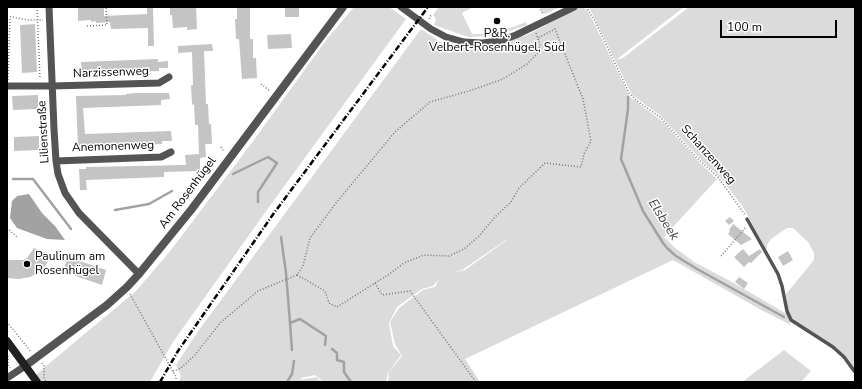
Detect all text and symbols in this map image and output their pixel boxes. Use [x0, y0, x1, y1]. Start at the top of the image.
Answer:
scale bar [722, 12, 839, 38]
marker: P&R, Velbert-Rosenhügel, Süd [492, 16, 502, 26]
text: 100 m [727, 19, 762, 35]
place label: P&R, Velbert-Rosenhügel, Süd [429, 27, 565, 55]
street label: Narzissenweg [73, 64, 149, 82]
street label: Lilienstraße [35, 100, 53, 164]
street label: Schanzenweg [678, 122, 738, 188]
street label: Anemonenweg [72, 138, 154, 156]
street label: Am Rosenhügel [156, 154, 220, 232]
water label: Elsbeek [644, 197, 682, 243]
place label: Paulinum am Rosenhügel [35, 250, 105, 278]
marker: Paulinum am Rosenhügel [22, 259, 32, 269]

